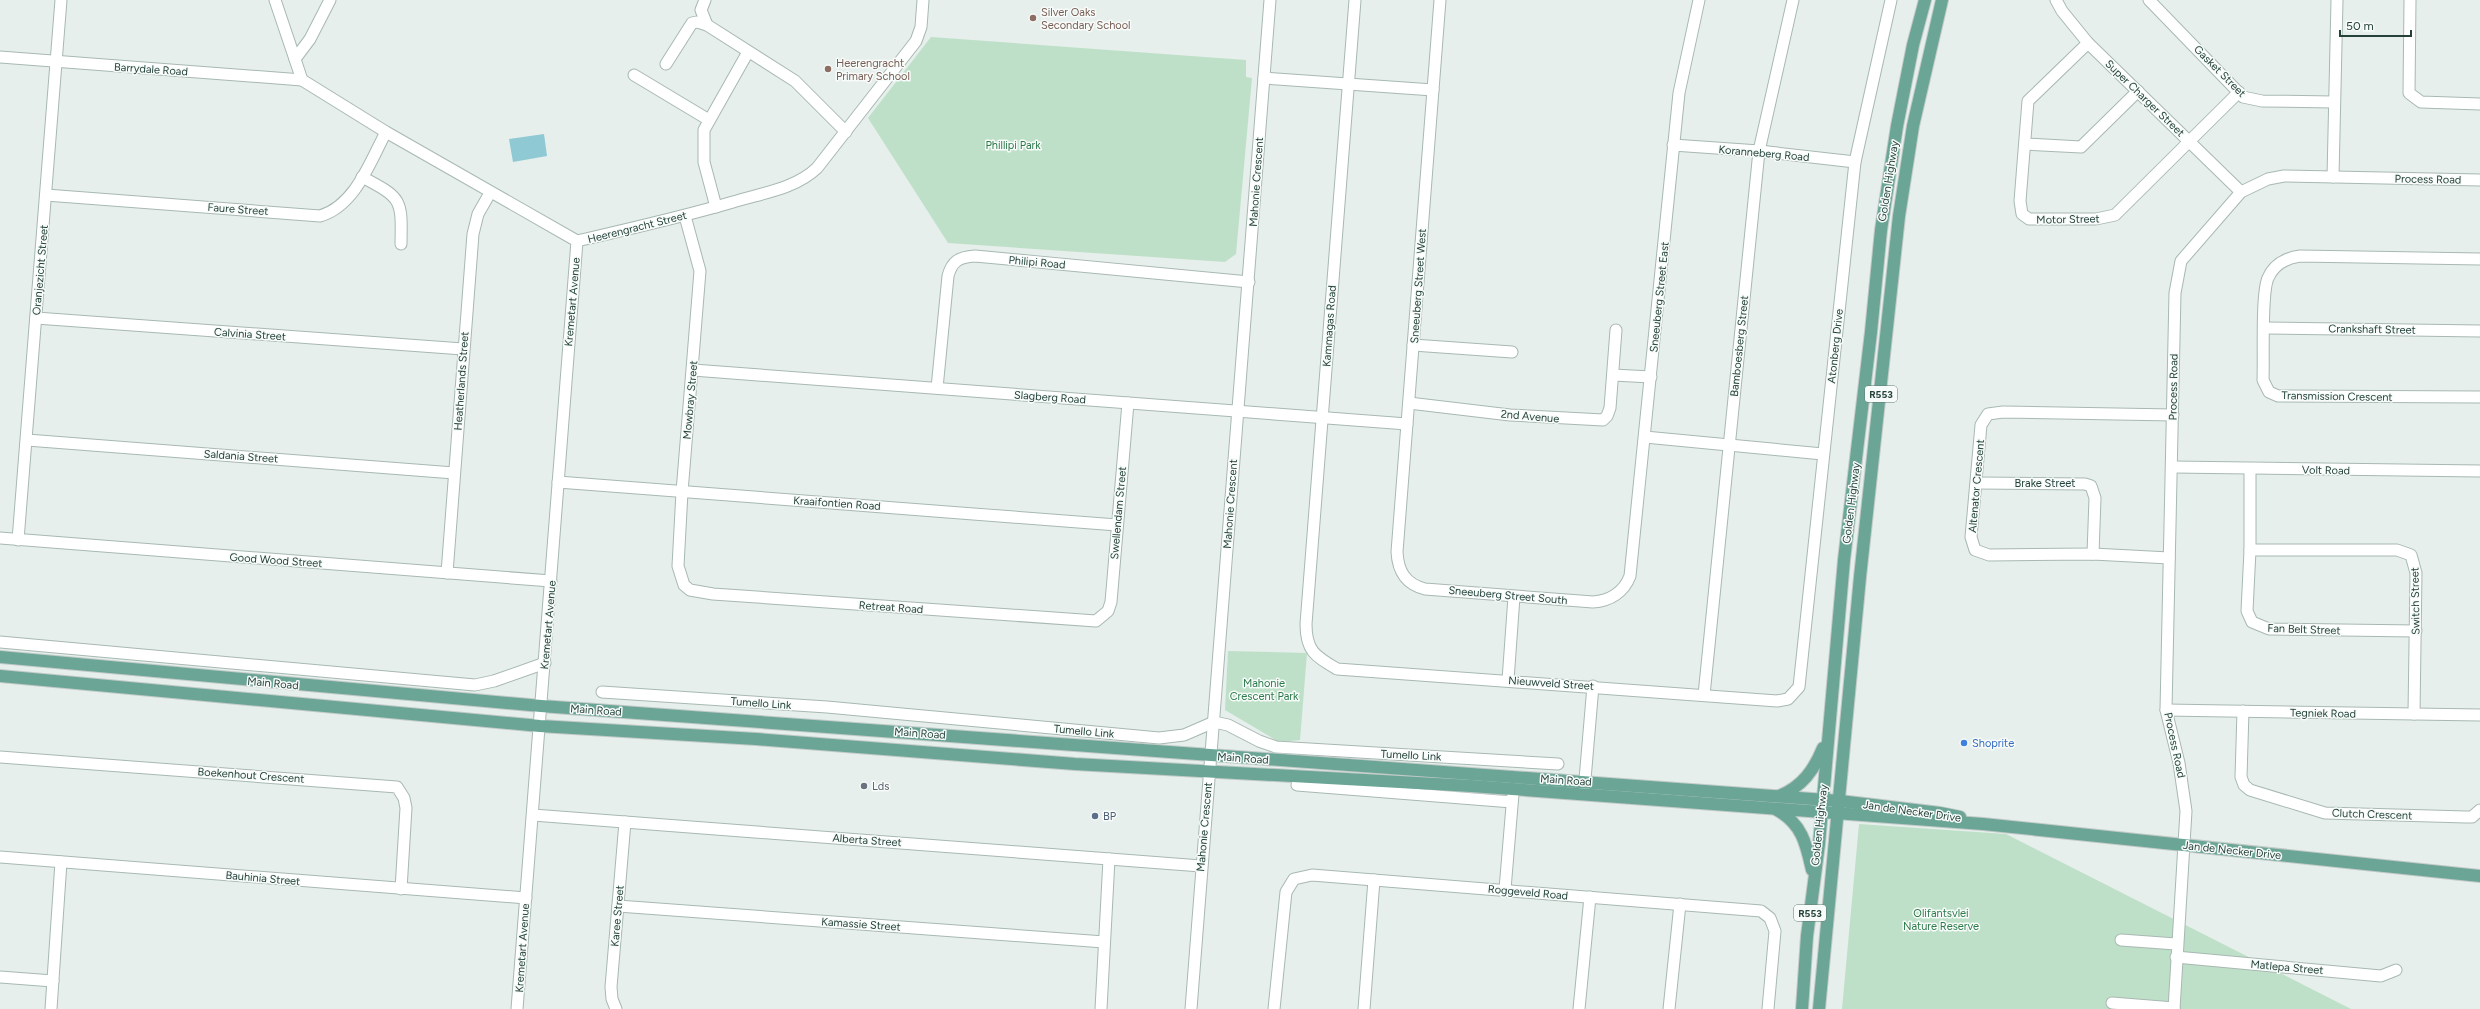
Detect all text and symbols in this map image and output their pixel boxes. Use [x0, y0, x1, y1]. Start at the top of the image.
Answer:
place label: Silver Oaks Secondary School [1041, 6, 1131, 32]
scale bar [2340, 12, 2411, 38]
marker: Silver Oaks Secondary School [1028, 13, 1038, 23]
text: 50 m [2346, 19, 2374, 33]
street label: Gasket Street [2191, 43, 2248, 100]
place label: Heerengracht Primary School [836, 57, 910, 83]
street label: Super Charger Street [2102, 57, 2187, 139]
street label: Barrydale Road [114, 60, 188, 79]
marker: Heerengracht Primary School [823, 64, 833, 74]
street label: Mahonie Crescent [1247, 137, 1266, 227]
park label: Phillipi Park [985, 139, 1041, 152]
street label: Golden Highway [1876, 140, 1901, 222]
street label: Koranneberg Road [1718, 143, 1810, 164]
street label: Process Road [2395, 172, 2461, 187]
street label: Faure Street [207, 201, 269, 218]
street label: Heerengracht Street [586, 209, 688, 246]
street label: Motor Street [2036, 212, 2100, 227]
street label: Oranjezicht Street [30, 224, 51, 316]
street label: Sneeuberg Street West [1408, 228, 1429, 344]
street label: Sneeuberg Street East [1647, 241, 1672, 353]
street label: Philipi Road [1008, 254, 1066, 271]
street label: Kremetart Avenue [562, 257, 583, 347]
street label: Kammagas Road [1320, 285, 1339, 367]
street label: Bamboesberg Street [1728, 295, 1751, 397]
street label: Atonberg Drive [1825, 308, 1846, 384]
street label: Crankshaft Street [2328, 322, 2416, 337]
street label: Calvinia Street [214, 326, 286, 343]
street label: Heatherlands Street [452, 331, 471, 431]
street label: Process Road [2166, 354, 2181, 420]
street label: Mowbray Street [681, 360, 700, 440]
road number: R553 [1865, 386, 1897, 402]
street label: Slagberg Road [1014, 389, 1086, 406]
street label: Transmission Crescent [2281, 389, 2393, 404]
street label: 2nd Avenue [1500, 407, 1560, 426]
street label: Altenator Crescent [1966, 439, 1987, 533]
street label: Saldania Street [203, 447, 279, 466]
street label: Mahonie Crescent [1221, 459, 1240, 549]
street label: Golden Highway [1840, 462, 1863, 544]
street label: Volt Road [2302, 464, 2350, 477]
street label: Swellendam Street [1108, 466, 1129, 560]
street label: Brake Street [2015, 477, 2075, 490]
street label: Kraaifontien Road [793, 494, 881, 513]
street label: Good Wood Street [229, 551, 323, 570]
street label: Switch Street [2408, 567, 2423, 635]
street label: Kremetart Avenue [538, 580, 559, 670]
street label: Sneeuberg Street South [1448, 584, 1568, 607]
street label: Retreat Road [858, 599, 924, 616]
street label: Fan Belt Street [2267, 622, 2341, 637]
street label: Nieuwveld Street [1508, 674, 1594, 693]
street label: Main Road [247, 675, 299, 692]
park label: Mahonie Crescent Park [1230, 677, 1299, 703]
street label: Tumello Link [730, 695, 792, 712]
street label: Main Road [570, 702, 622, 719]
street label: Tegniek Road [2290, 706, 2356, 721]
street label: Process Road [2161, 711, 2188, 779]
street label: Tumello Link [1053, 722, 1115, 741]
street label: Main Road [894, 725, 946, 742]
place label: Shoprite [1972, 737, 2014, 750]
marker: Shoprite [1959, 738, 1969, 748]
street label: Tumello Link [1380, 747, 1442, 764]
street label: Main Road [1217, 750, 1269, 767]
street label: Boekenhout Crescent [197, 765, 305, 786]
street label: Main Road [1540, 772, 1592, 789]
place label: Lds [872, 780, 889, 793]
marker: Lds [859, 781, 869, 791]
street label: Mahonie Crescent [1194, 782, 1215, 872]
street label: Golden Highway [1809, 784, 1830, 866]
street label: Jan de Necker Drive [1862, 798, 1962, 825]
street label: Clutch Crescent [2332, 807, 2412, 822]
place label: BP [1103, 810, 1117, 823]
marker: BP [1090, 811, 1100, 821]
street label: Alberta Street [832, 832, 902, 849]
street label: Jan de Necker Drive [2182, 839, 2282, 862]
street label: Bauhinia Street [225, 869, 301, 888]
street label: Roggeveld Road [1487, 883, 1569, 902]
street label: Karee Street [608, 885, 627, 947]
street label: Kremetart Avenue [513, 903, 532, 993]
road number: R553 [1794, 905, 1826, 921]
park label: Olifantsvlei Nature Reserve [1903, 907, 1979, 933]
street label: Kamassie Street [821, 915, 901, 934]
street label: Matlepa Street [2250, 958, 2324, 977]

